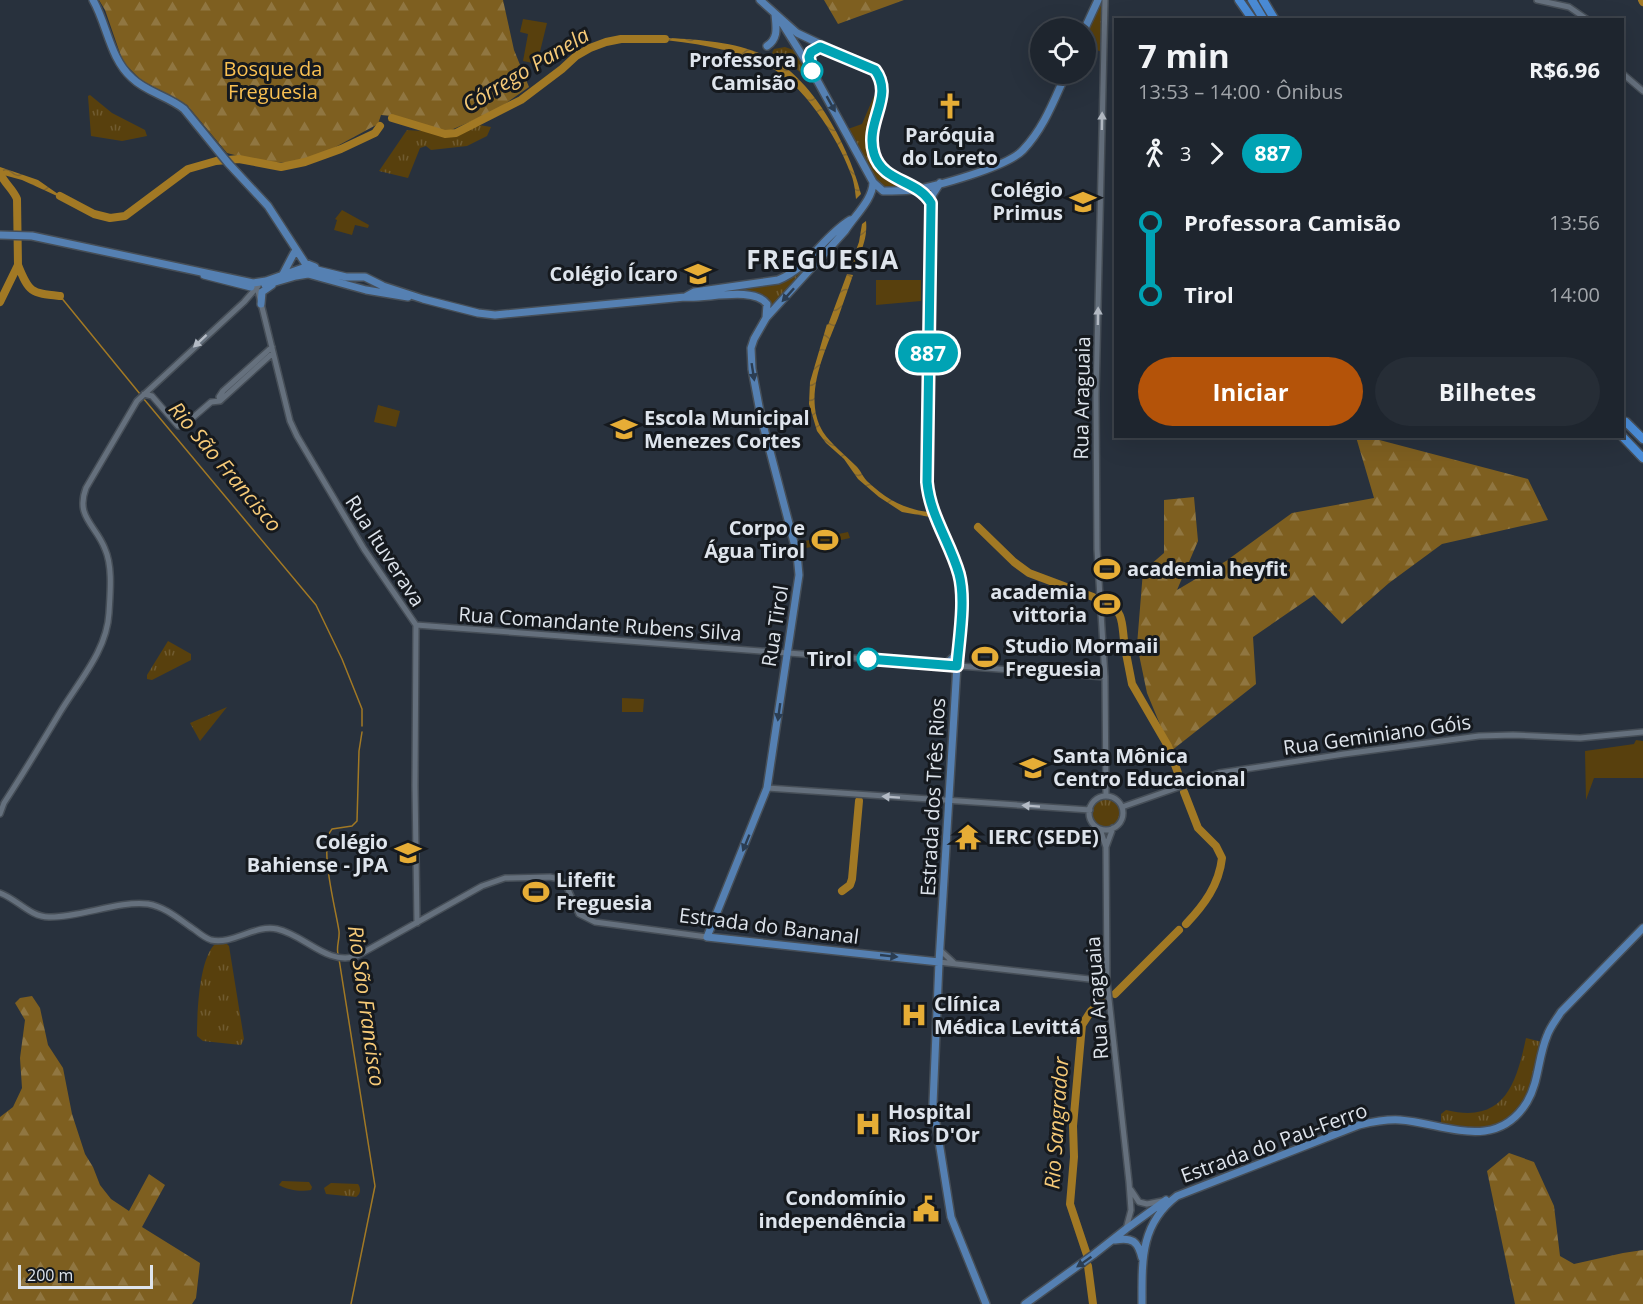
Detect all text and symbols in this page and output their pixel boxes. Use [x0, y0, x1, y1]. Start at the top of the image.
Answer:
map controls [1030, 18, 1096, 84]
button: locate [1030, 18, 1096, 84]
water label: Córrego Panela [457, 20, 594, 118]
text: 7 min [1138, 33, 1230, 78]
place label: Professora Camisão [689, 46, 796, 96]
text: R$6.96 [1529, 54, 1600, 84]
park label: Bosque da Freguesia [224, 55, 322, 105]
marker: Professora Camisão [801, 60, 823, 82]
text: 13:53 – 14:00 · Ônibus [1138, 78, 1343, 105]
church icon: Paróquia do Loreto [935, 91, 965, 121]
one-way arrow [826, 96, 836, 113]
one-way arrow [1097, 112, 1107, 131]
place label: Paróquia do Loreto [902, 121, 998, 171]
icon: walk [1138, 137, 1171, 170]
icon: forward [1200, 137, 1233, 170]
text: 887 [1254, 139, 1290, 167]
text: 3 [1180, 140, 1191, 167]
place label: Colégio Primus [990, 176, 1063, 226]
school or university icon: Colégio Primus [1068, 187, 1098, 217]
text: Professora Camisão [1184, 207, 1401, 237]
text: 13:56 [1549, 209, 1600, 236]
district label: FREGUESIA [746, 241, 900, 277]
school or university icon: Colégio Ícaro [683, 259, 713, 289]
place label: Colégio Ícaro [550, 260, 678, 287]
text: Tirol [1184, 279, 1234, 309]
text: 14:00 [1549, 281, 1600, 308]
one-way arrow [781, 288, 795, 303]
one-way arrow [1093, 306, 1103, 325]
one-way arrow [194, 333, 208, 347]
line badge: 887 [894, 334, 962, 372]
street label: Rua Araguaia [1067, 336, 1096, 460]
text: 887 [910, 339, 946, 367]
button: Iniciar [1138, 357, 1363, 426]
button: Bilhetes [1375, 357, 1600, 426]
one-way arrow [749, 363, 758, 382]
water label: Rio São Francisco [163, 395, 289, 537]
place label: Escola Municipal Menezes Cortes [644, 404, 810, 454]
school or university icon: Escola Municipal Menezes Cortes [609, 414, 639, 444]
street label: Rua Ituverava [339, 490, 431, 612]
place label: Corpo e Água Tirol [704, 514, 805, 564]
sports icon: Corpo e Água Tirol [810, 525, 840, 555]
sports icon: academia heyfit [1092, 554, 1122, 584]
place label: academia heyfit [1127, 555, 1288, 582]
place label: academia vittoria [990, 578, 1087, 628]
street label: Rua Tirol [755, 583, 794, 669]
sports icon: academia vittoria [1092, 589, 1122, 619]
street label: Rua Comandante Rubens Silva [458, 600, 743, 647]
place label: Studio Mormaii Freguesia [1005, 632, 1158, 682]
sports icon: Studio Mormaii Freguesia [970, 642, 1000, 672]
place label: Tirol [807, 645, 852, 672]
marker: Tirol [857, 648, 879, 670]
street label: Estrada dos Três Rios [914, 697, 951, 897]
one-way arrow [774, 702, 783, 721]
street label: Rua Geminiano Góis [1281, 708, 1473, 761]
place label: Santa Mônica Centro Educacional [1053, 742, 1246, 792]
school or university icon: Santa Mônica Centro Educacional [1018, 753, 1048, 783]
one-way arrow [881, 792, 900, 801]
one-way arrow [1022, 801, 1041, 811]
temple icon: IERC (SEDE) [953, 822, 983, 852]
place label: IERC (SEDE) [988, 823, 1099, 850]
place label: Colégio Bahiense - JPA [247, 828, 388, 878]
one-way arrow [741, 834, 750, 852]
school or university icon: Colégio Bahiense - JPA [393, 838, 423, 868]
place label: Lifefit Freguesia [556, 866, 652, 916]
sports icon: Lifefit Freguesia [521, 877, 551, 907]
street label: Estrada do Bananal [678, 901, 860, 950]
water label: Rio São Francisco [342, 924, 392, 1088]
street label: Rua Araguaia [1079, 936, 1114, 1060]
one-way arrow [880, 952, 899, 961]
place label: Clínica Médica Levittá [934, 990, 1081, 1040]
hospital icon: Clínica Médica Levittá [899, 1000, 929, 1030]
water label: Rio Sangrador [1037, 1055, 1075, 1190]
street label: Estrada do Pau-Ferro [1177, 1096, 1371, 1189]
place label: Hospital Rios D'Or [888, 1098, 980, 1148]
hospital icon: Hospital Rios D'Or [853, 1109, 883, 1139]
place label: Condomínio independência [759, 1184, 906, 1234]
public building icon: Condomínio independência [911, 1194, 941, 1224]
one-way arrow [1077, 1256, 1093, 1268]
scale bar [18, 1262, 153, 1290]
text: 200 m [27, 1264, 73, 1286]

